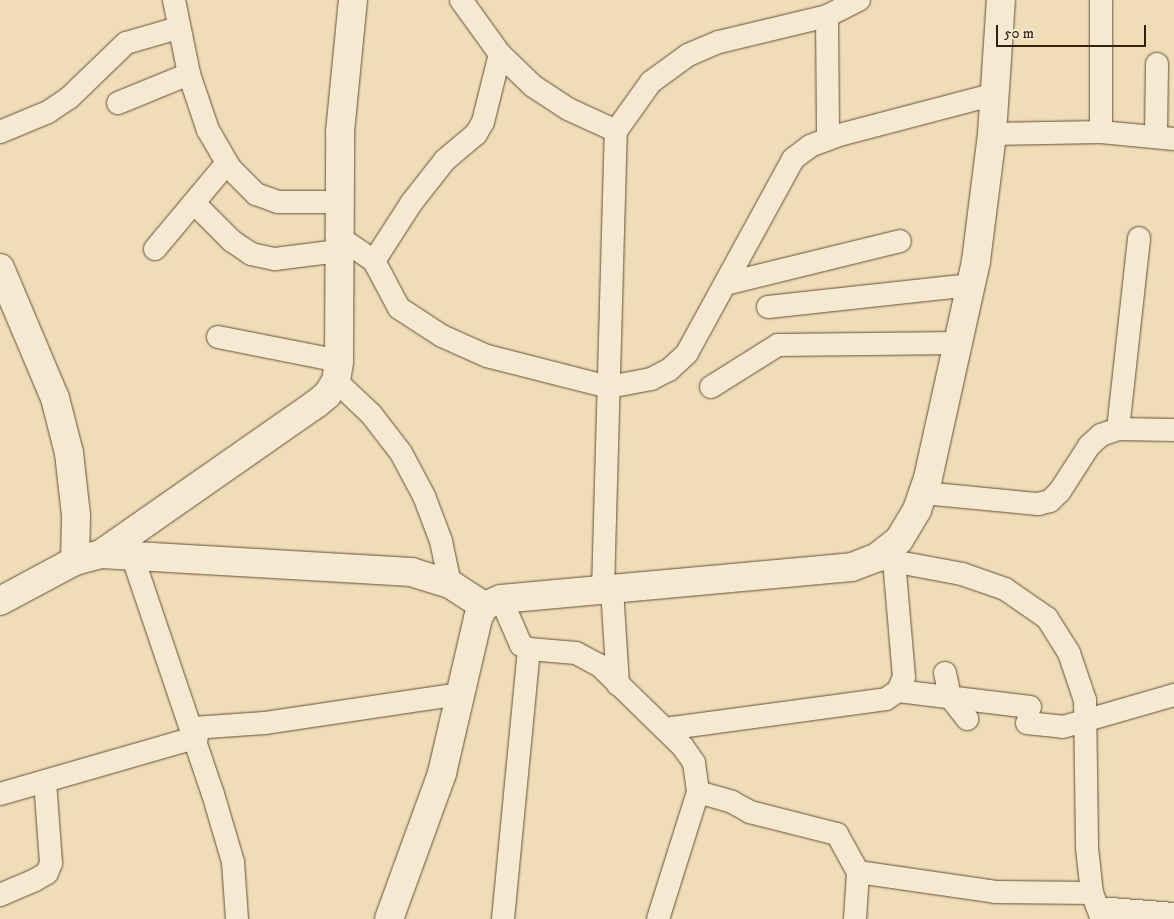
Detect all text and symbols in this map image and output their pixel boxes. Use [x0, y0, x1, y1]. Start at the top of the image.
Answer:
scale bar [999, 15, 1149, 47]
text: 50 m [1004, 24, 1034, 43]

